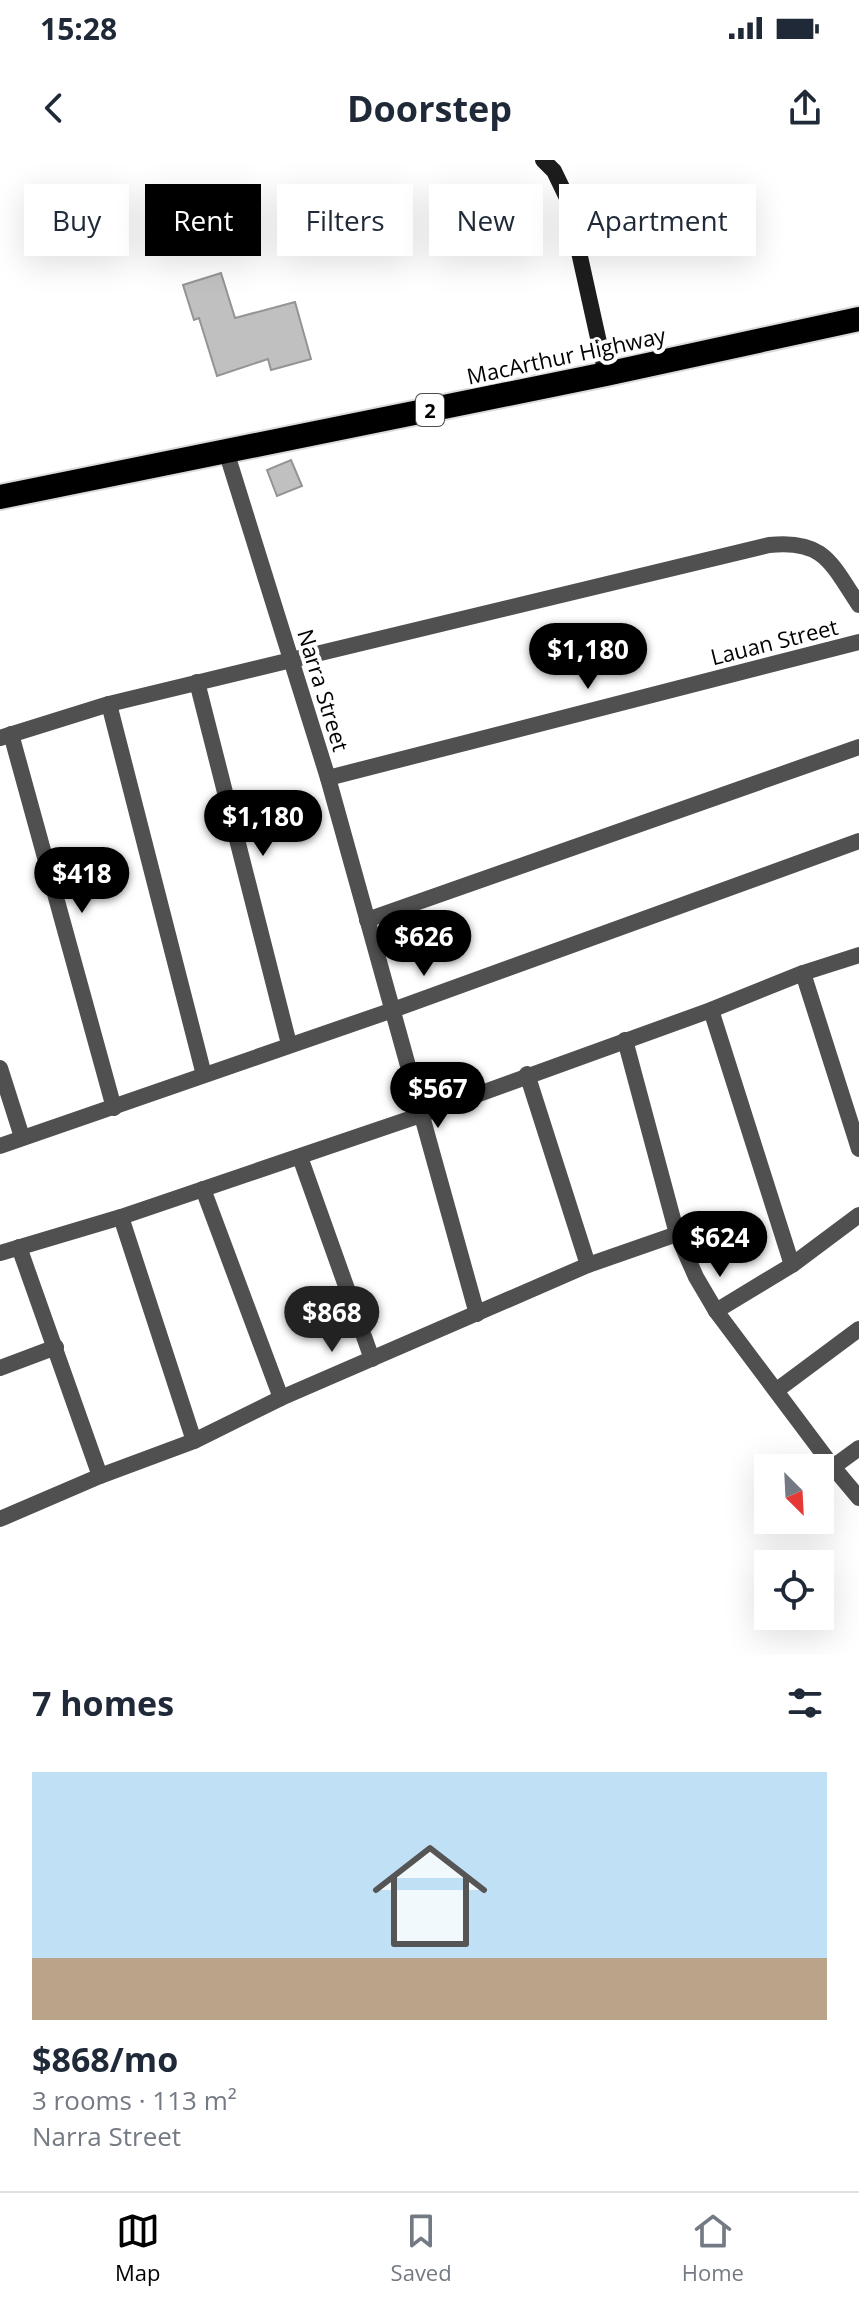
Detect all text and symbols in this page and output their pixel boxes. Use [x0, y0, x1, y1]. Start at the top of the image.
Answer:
text: 15:28 [40, 8, 117, 49]
text: Doorstep [347, 84, 512, 133]
icon: back [32, 86, 76, 130]
icon: share [783, 86, 827, 130]
chip: Buy [24, 184, 129, 256]
chip: Rent [145, 184, 261, 256]
chip: Filters [277, 184, 413, 256]
chip: New [429, 184, 543, 256]
chip: Apartment [559, 184, 756, 256]
street label: MacArthur Highway [464, 319, 669, 391]
road number: 2 [416, 394, 444, 426]
street label: Lauan Street [707, 611, 841, 671]
pin: $1,180 [523, 623, 653, 691]
street label: Narra Street [291, 625, 357, 755]
text: $1,180 [547, 631, 629, 667]
pin: $1,180 [198, 790, 328, 858]
text: $1,180 [222, 798, 304, 834]
pin: $418 [35, 847, 129, 915]
text: $418 [52, 855, 112, 891]
pin: $626 [377, 910, 471, 978]
text: $626 [394, 918, 454, 954]
pin: $567 [391, 1062, 485, 1130]
text: $567 [408, 1070, 468, 1106]
pin: $624 [673, 1211, 767, 1279]
text: $624 [690, 1219, 750, 1255]
pin: $868 [285, 1286, 379, 1354]
text: $868 [302, 1294, 362, 1330]
north arrow [754, 1454, 834, 1534]
map controls [754, 1454, 834, 1630]
button: locate [754, 1550, 834, 1630]
text: 7 homes [32, 1680, 174, 1726]
icon: filters [783, 1681, 827, 1725]
icon: home [358, 1824, 502, 1968]
text: $868/mo [32, 2036, 178, 2082]
text: 3 rooms · 113 m² [32, 2082, 237, 2118]
text: Narra Street [32, 2118, 181, 2154]
tab: Map [115, 2209, 161, 2287]
tab: Saved [391, 2209, 452, 2287]
tab: Home [682, 2209, 744, 2287]

